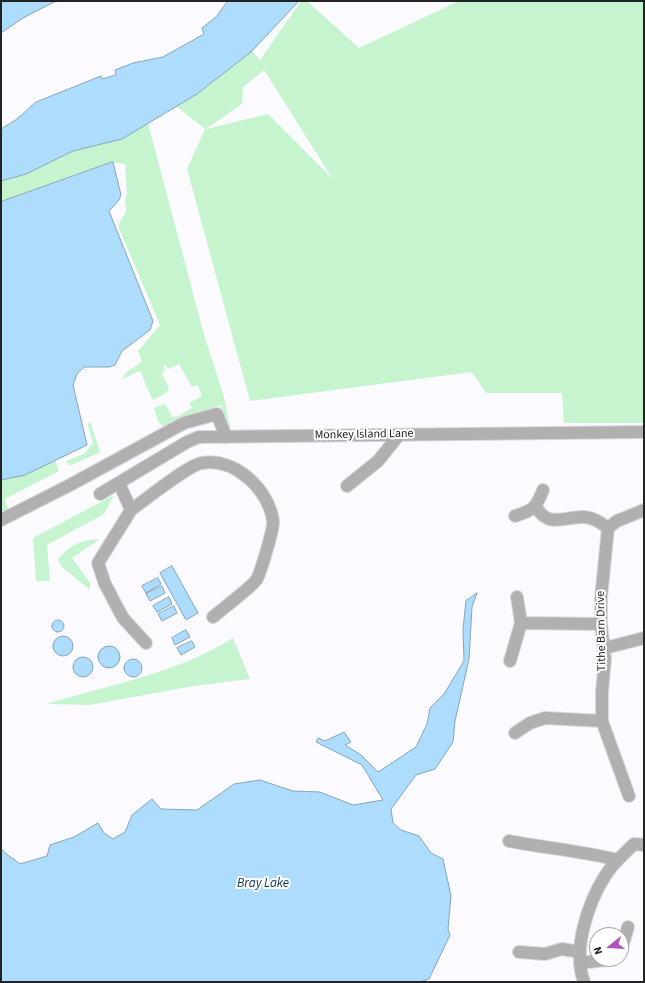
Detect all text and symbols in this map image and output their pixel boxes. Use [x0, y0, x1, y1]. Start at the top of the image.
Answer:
street label: Monkey Island Lane [314, 427, 414, 443]
street label: Tithe Barn Drive [594, 591, 610, 671]
water label: Bray Lake [237, 876, 289, 892]
north arrow [589, 927, 629, 967]
text: N [590, 945, 606, 956]

